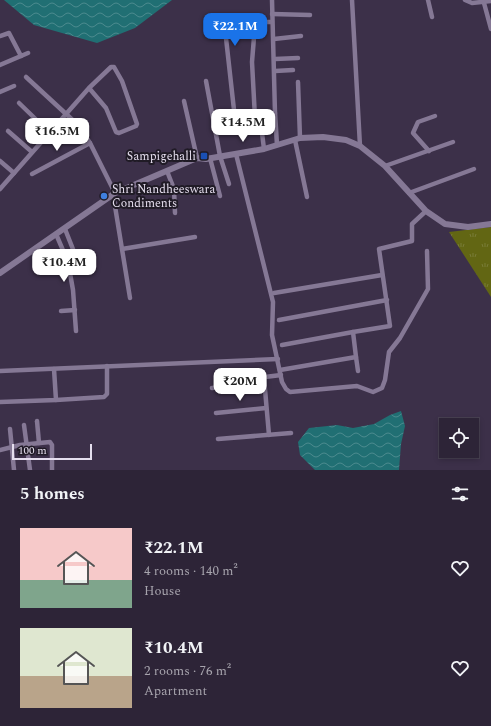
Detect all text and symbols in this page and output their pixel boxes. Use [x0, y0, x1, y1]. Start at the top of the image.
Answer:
pin: ₹22.1M [202, 13, 268, 47]
text: ₹22.1M [212, 16, 258, 36]
pin: ₹14.5M [210, 109, 276, 143]
text: ₹14.5M [220, 112, 266, 132]
pin: ₹16.5M [24, 118, 90, 152]
text: ₹16.5M [34, 121, 80, 141]
place label: Sampigehalli [127, 147, 196, 166]
marker: Sampigehalli [199, 151, 209, 161]
place label: Shri Nandheeswara Condiments [112, 180, 215, 213]
marker: Shri Nandheeswara Condiments [99, 191, 109, 201]
pin: ₹10.4M [31, 249, 97, 283]
text: ₹10.4M [41, 252, 87, 272]
pin: ₹20M [216, 368, 264, 402]
text: ₹20M [223, 371, 257, 391]
map controls [439, 418, 479, 458]
button: locate [439, 418, 479, 458]
scale bar [12, 442, 92, 461]
text: 100 m [18, 442, 47, 459]
text: 5 homes [20, 481, 85, 507]
icon: filters [449, 483, 471, 505]
text: ₹22.1M [144, 535, 204, 561]
icon: home [52, 544, 100, 592]
icon: heart [449, 557, 471, 579]
text: 4 rooms · 140 m² [144, 561, 238, 581]
text: House [144, 581, 181, 601]
text: ₹10.4M [144, 635, 204, 661]
icon: home [52, 644, 100, 692]
icon: heart [449, 657, 471, 679]
text: 2 rooms · 76 m² [144, 661, 231, 681]
text: Apartment [144, 681, 207, 701]

